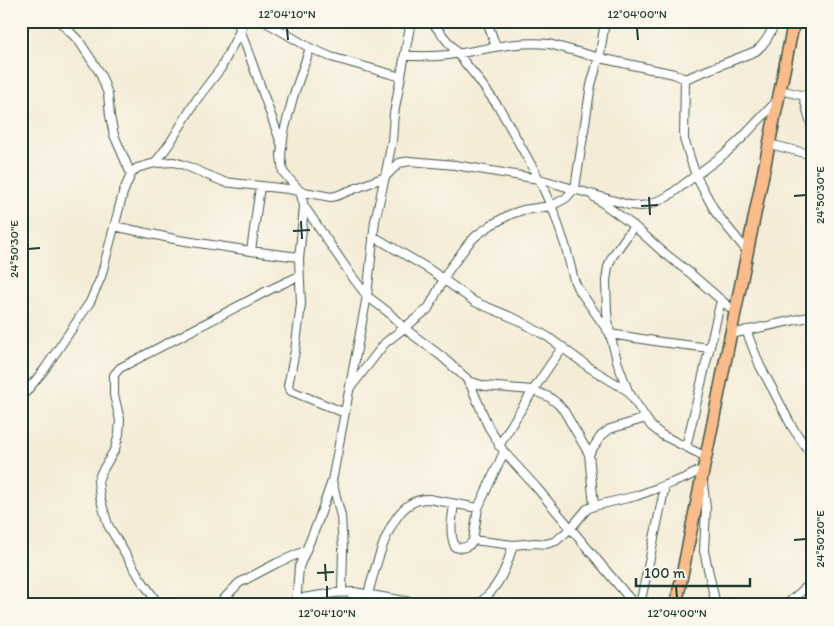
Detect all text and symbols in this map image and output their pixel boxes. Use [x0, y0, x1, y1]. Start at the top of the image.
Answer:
text: 12°04'10"N [258, 7, 316, 21]
text: 12°04'00"N [607, 7, 667, 21]
text: 24°50'30"E [813, 166, 827, 224]
text: 24°50'30"E [7, 220, 21, 278]
text: 24°50'20"E [813, 510, 827, 568]
scale bar [636, 556, 750, 588]
text: 100 m [644, 564, 686, 582]
text: 12°04'10"N [298, 606, 356, 620]
text: 12°04'00"N [647, 606, 707, 620]

